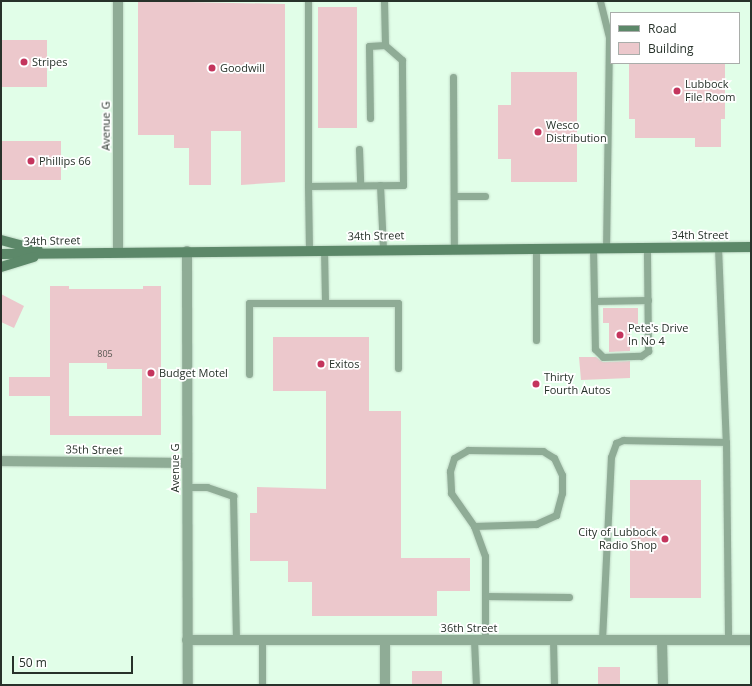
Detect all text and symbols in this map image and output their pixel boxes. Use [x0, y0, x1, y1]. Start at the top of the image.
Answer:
legend [610, 12, 740, 64]
text: Road [648, 20, 677, 37]
text: Building [648, 40, 693, 57]
place label: Stripes [32, 55, 67, 69]
marker: Stripes [19, 57, 29, 67]
place label: Goodwill [220, 61, 265, 75]
marker: Goodwill [207, 63, 217, 73]
place label: Lubbock File Room [685, 78, 735, 104]
marker: Lubbock File Room [672, 86, 682, 96]
street label: Avenue G [99, 101, 113, 151]
place label: Wesco Distribution [546, 119, 607, 145]
marker: Wesco Distribution [533, 127, 543, 137]
place label: Phillips 66 [39, 154, 91, 168]
marker: Phillips 66 [26, 156, 36, 166]
street label: 34th Street [672, 228, 728, 242]
street label: 34th Street [347, 229, 405, 243]
street label: 34th Street [23, 234, 81, 248]
place label: Pete's Drive In No 4 [628, 322, 688, 348]
marker: Pete's Drive In No 4 [615, 330, 625, 340]
house number: 805 [97, 349, 113, 359]
place label: Exitos [329, 357, 359, 371]
marker: Exitos [316, 359, 326, 369]
place label: Budget Motel [159, 366, 228, 380]
marker: Budget Motel [146, 368, 156, 378]
place label: Thirty Fourth Autos [544, 371, 611, 397]
marker: Thirty Fourth Autos [531, 379, 541, 389]
street label: 35th Street [65, 443, 123, 457]
street label: Avenue G [168, 443, 182, 493]
place label: City of Lubbock Radio Shop [578, 526, 657, 552]
marker: City of Lubbock Radio Shop [660, 534, 670, 544]
street label: 36th Street [441, 621, 497, 635]
scale bar [14, 648, 135, 674]
text: 50 m [19, 654, 47, 671]

